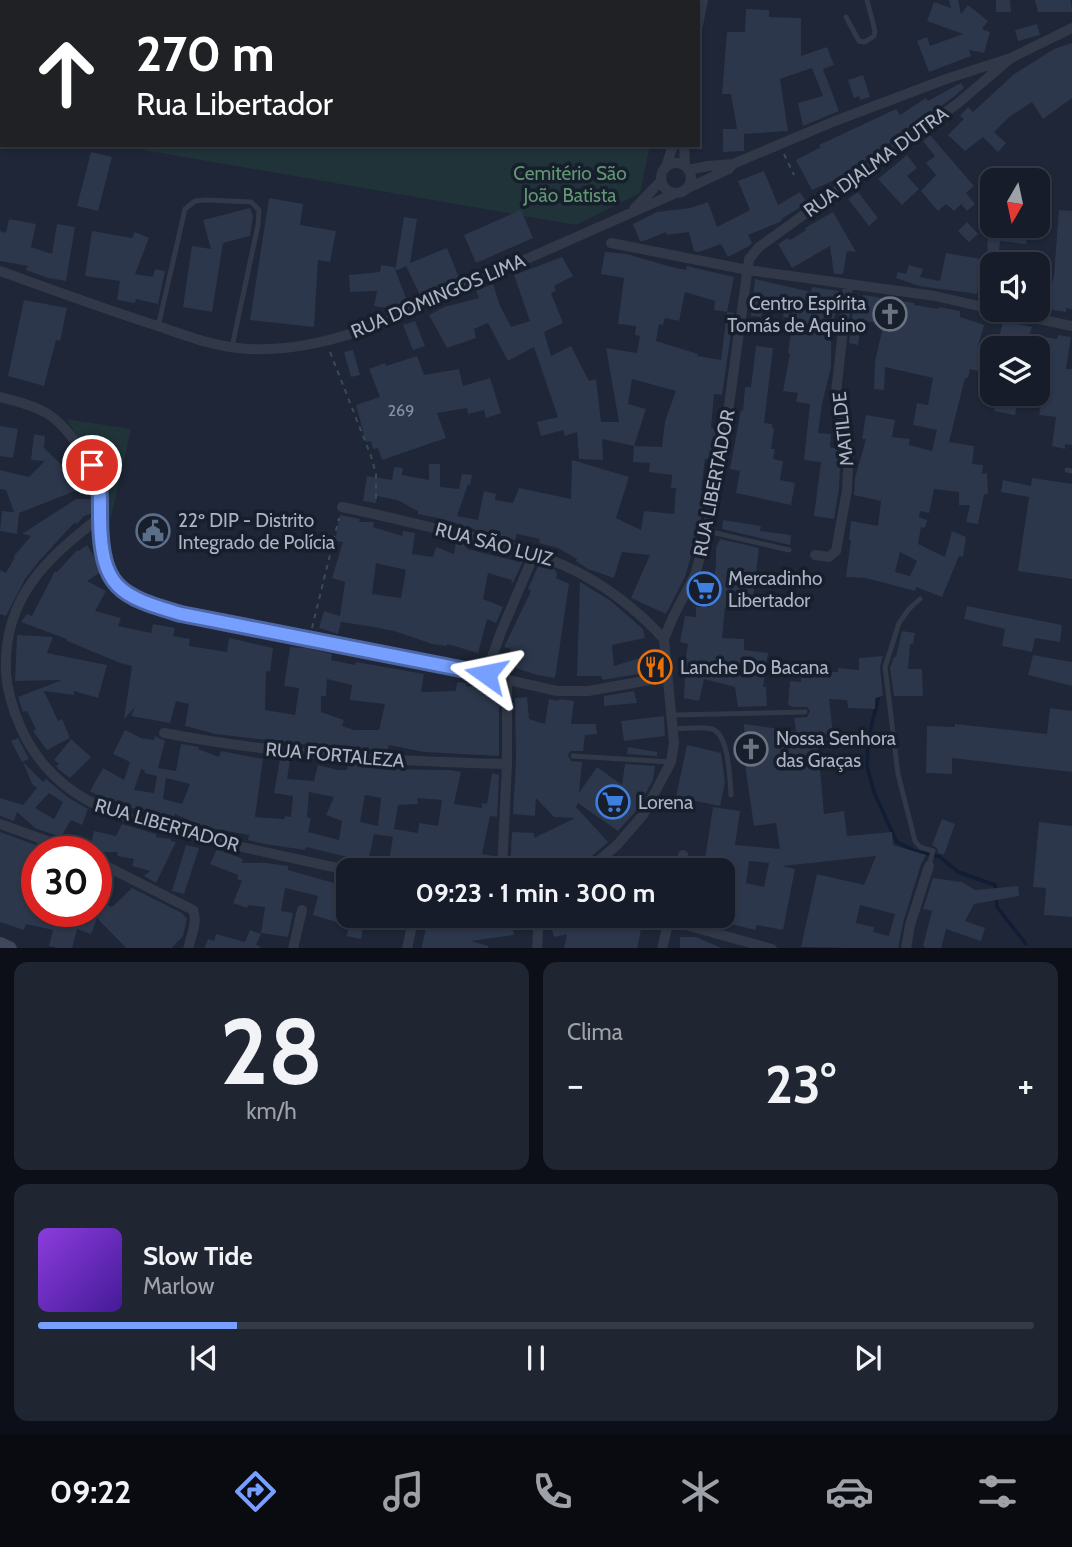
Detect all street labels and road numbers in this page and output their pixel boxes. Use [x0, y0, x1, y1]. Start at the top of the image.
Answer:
street label: RUA DJALMA DUTRA [799, 102, 953, 222]
street label: RUA DOMINGOS LIMA [347, 249, 529, 343]
street label: MATILDE [828, 391, 858, 467]
street label: RUA LIBERTADOR [688, 407, 740, 558]
street label: RUA SÃO LUIZ [433, 516, 556, 571]
street label: RUA FORTALEZA [265, 737, 406, 773]
street label: RUA LIBERTADOR [92, 793, 242, 857]

